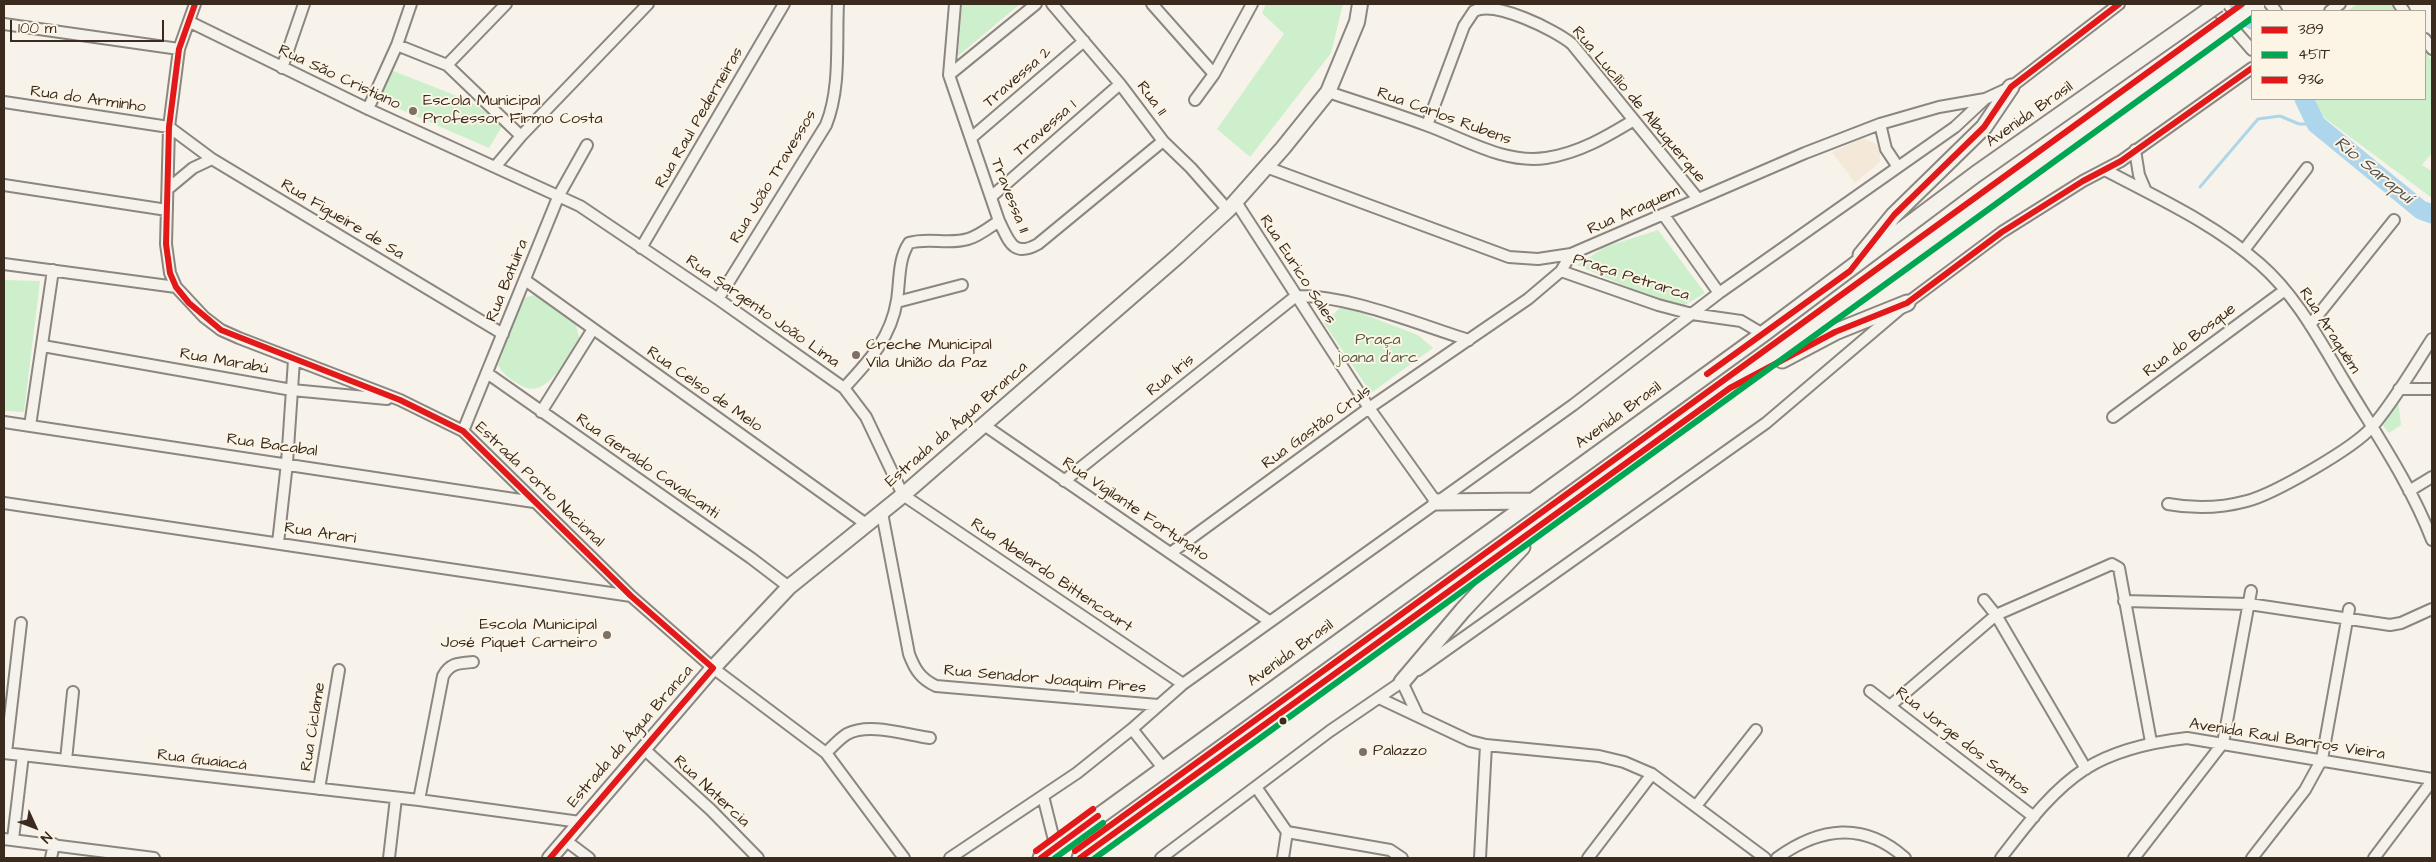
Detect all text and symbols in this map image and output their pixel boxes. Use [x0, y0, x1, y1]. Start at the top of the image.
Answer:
scale bar [12, 10, 166, 42]
legend [2251, 10, 2426, 100]
text: 100 m [18, 18, 57, 39]
text: 389 [2298, 19, 2324, 40]
street label: Rua Lucílio de Albuquerque [1567, 23, 1709, 187]
street label: Rua São Cristiano [275, 41, 403, 115]
street label: Travessa 2 [980, 43, 1056, 113]
street label: Rua Raul Pederneiras [652, 44, 748, 192]
text: 451T [2298, 44, 2330, 65]
text: 936 [2298, 69, 2324, 90]
street label: Rua 11 [1132, 78, 1170, 120]
street label: Avenida Brasil [1983, 78, 2077, 152]
street label: Rua do Arminho [29, 82, 147, 118]
street label: Rua Carlos Rubens [1374, 84, 1514, 150]
place label: Escola Municipal Professor Firmo Costa [423, 92, 603, 130]
street label: Travessa 1 [1011, 97, 1081, 161]
marker: Escola Municipal Professor Firmo Costa [407, 105, 419, 117]
street label: Rua João Travessos [727, 107, 821, 247]
water label: Rio Sarapuí [2329, 133, 2417, 209]
street label: Travessa 11 [985, 156, 1033, 236]
street label: Rua Figueire de Sa [277, 176, 407, 264]
street label: Rua Araquem [1585, 182, 1683, 240]
street label: Rua Eurico Sales [1255, 212, 1339, 328]
street label: Rua Batuira [483, 237, 533, 325]
street label: Praça Petrarca [1570, 250, 1692, 306]
street label: Rua Sargento João Lima [681, 252, 843, 372]
street label: Rua Araquém [2294, 284, 2364, 378]
street label: Rua do Bosque [2140, 300, 2240, 382]
park label: Praça joana d'arc [1338, 331, 1418, 369]
place label: Creche Municipal Vila União da Paz [866, 336, 992, 374]
street label: Rua Celso de Melo [643, 343, 765, 437]
street label: Rua Marabú [178, 345, 270, 379]
marker: Creche Municipal Vila União da Paz [850, 349, 862, 361]
street label: Rua Íris [1143, 351, 1199, 401]
street label: Estrada da Água Branca [882, 358, 1032, 492]
street label: Avenida Brasil [1572, 378, 1666, 454]
street label: Rua Gastão Cruls [1259, 382, 1375, 474]
street label: Rua Geraldo Cavalcanti [572, 410, 722, 524]
street label: Estrada Porto Nacional [470, 418, 608, 552]
street label: Rua Bacabal [225, 430, 319, 462]
street label: Rua Vigilante Fortunato [1058, 454, 1212, 566]
street label: Rua Abelardo Bittencourt [966, 515, 1136, 637]
street label: Rua Arari [283, 519, 357, 549]
place label: Escola Municipal José Piquet Carneiro [441, 616, 597, 654]
street label: Avenida Brasil [1244, 616, 1338, 692]
marker: Escola Municipal José Piquet Carneiro [601, 629, 613, 641]
street label: Estrada da Água Branca [564, 662, 698, 812]
street label: Rua Senador Joaquim Pires [943, 662, 1147, 698]
street label: Rua Ciclame [298, 681, 330, 773]
street label: Rua Jorge dos Santos [1891, 684, 2033, 800]
street label: Avenida Raul Barros Vieira [2188, 715, 2386, 765]
unlabelled marker [1278, 716, 1288, 726]
place label: Palazzo [1373, 742, 1427, 762]
street label: Rua Guaiacá [156, 746, 248, 776]
marker: Palazzo [1357, 746, 1369, 758]
street label: Rua Natercia [669, 752, 753, 832]
north arrow [10, 802, 60, 852]
text: N [36, 827, 56, 847]

